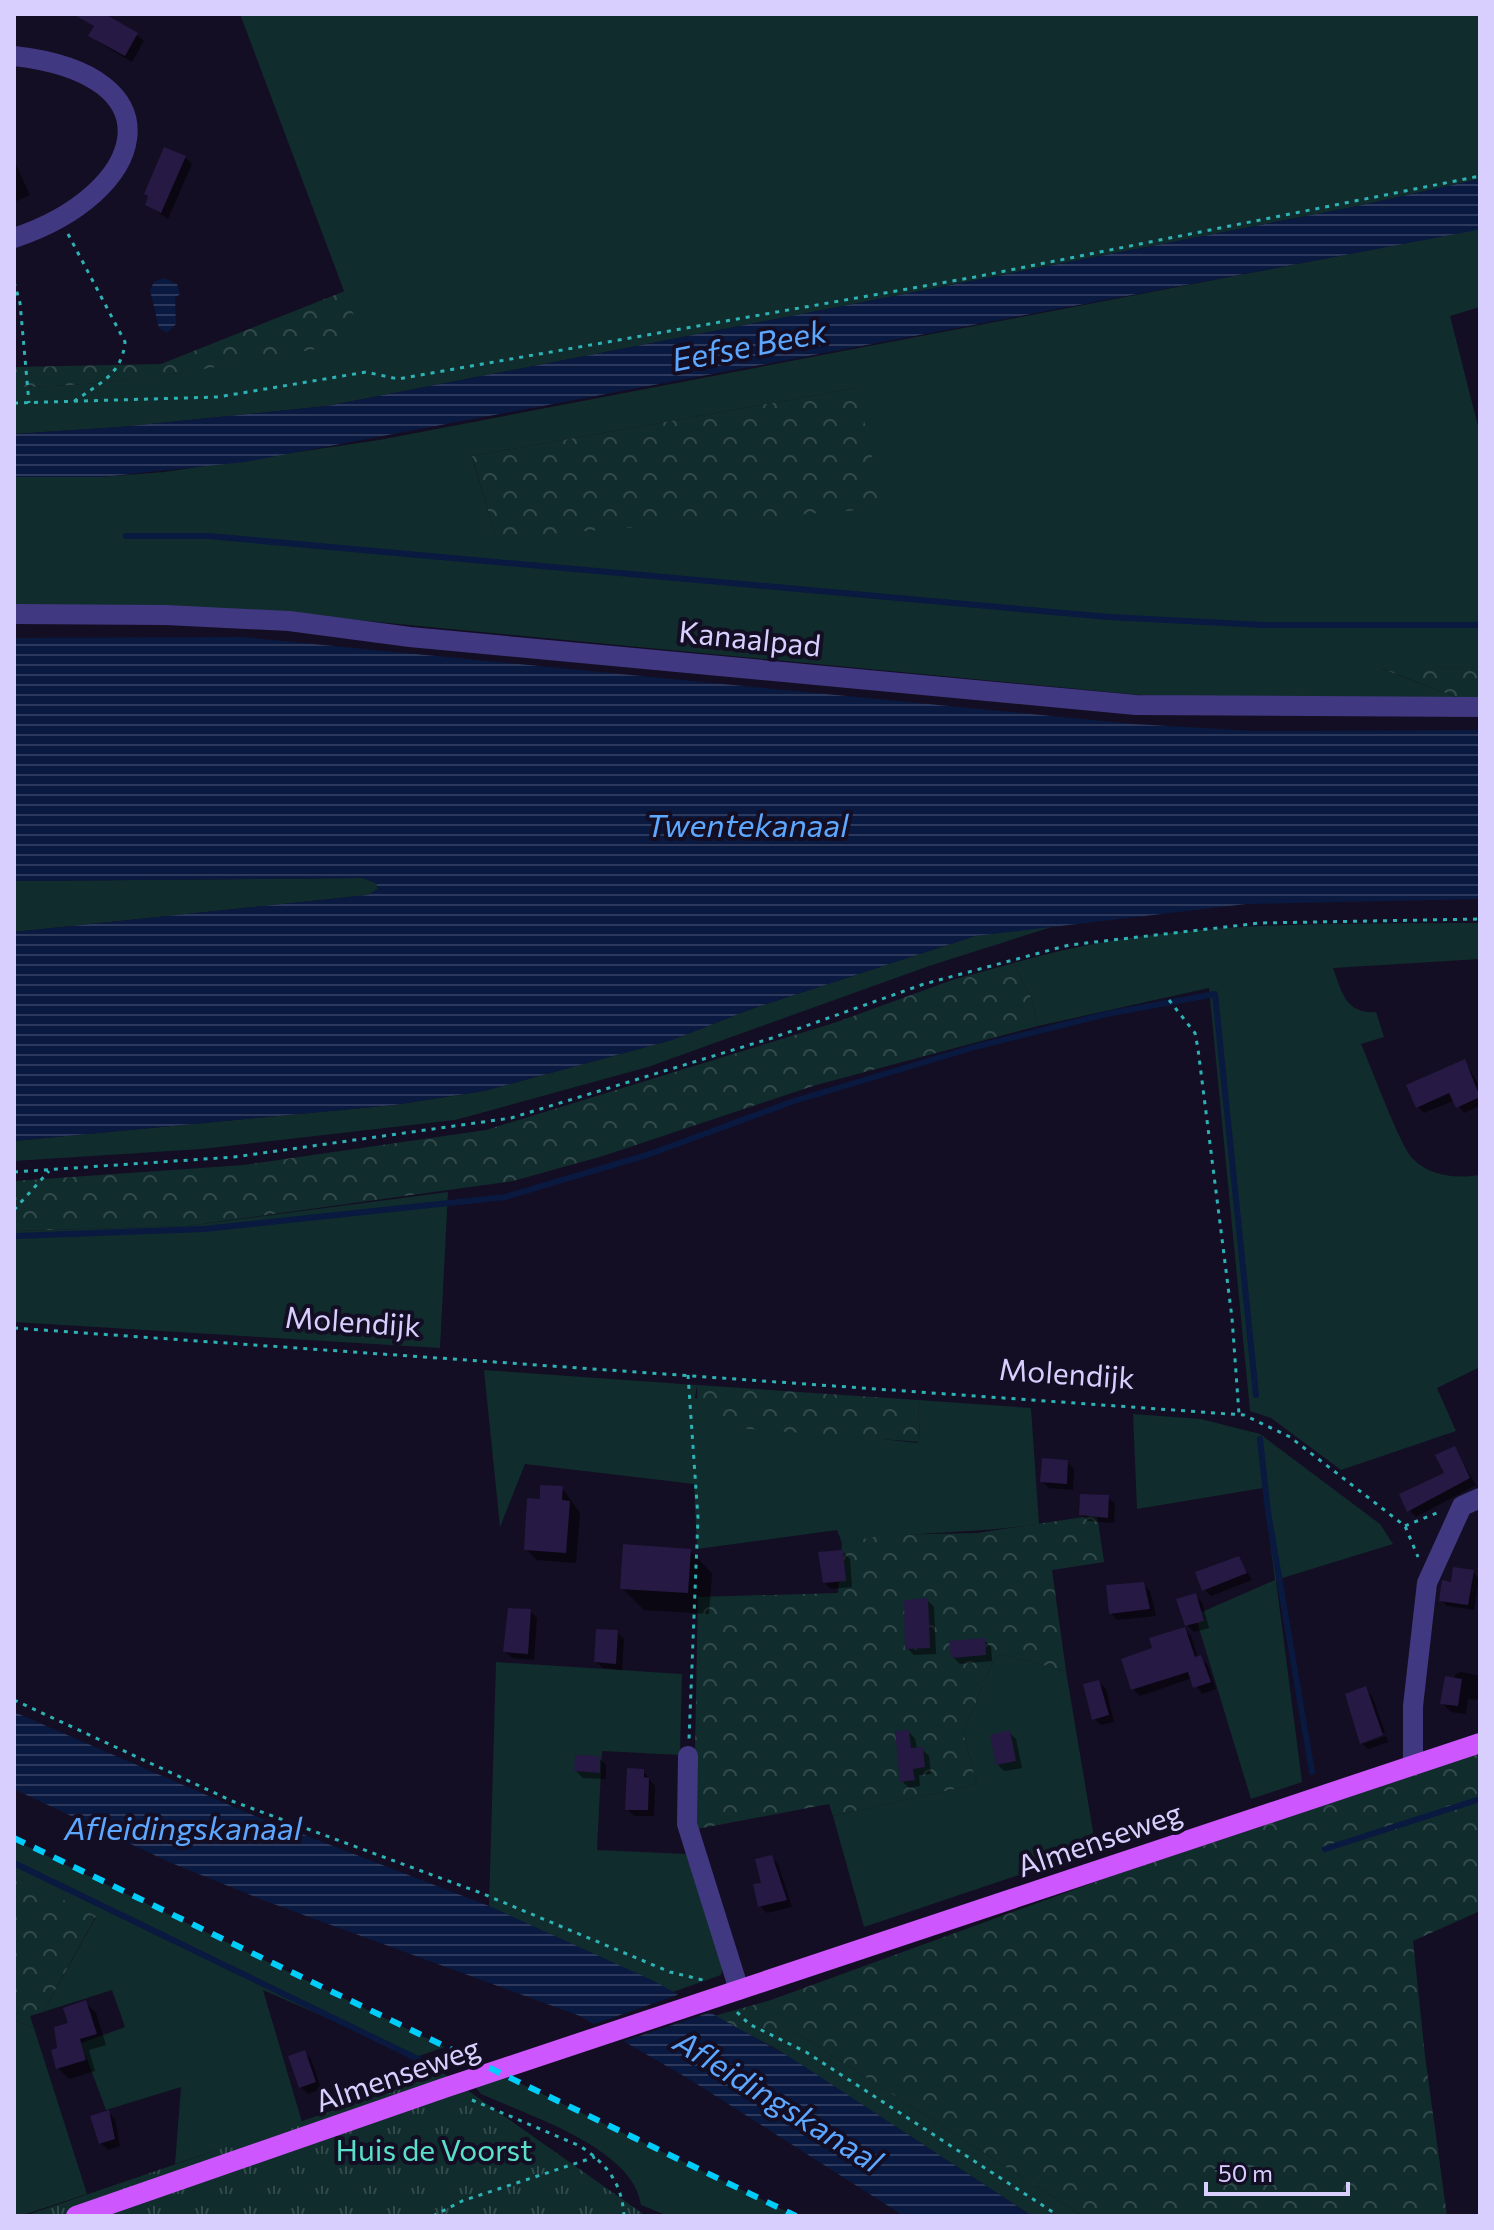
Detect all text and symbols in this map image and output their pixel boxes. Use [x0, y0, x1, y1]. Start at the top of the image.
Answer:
water label: Eefse Beek [668, 309, 831, 379]
street label: Kanaalpad [677, 611, 823, 663]
water label: Twentekanaal [646, 804, 849, 844]
street label: Molendijk [284, 1297, 422, 1343]
street label: Molendijk [998, 1349, 1136, 1395]
street label: Almenseweg [1012, 1792, 1186, 1884]
water label: Afleidingskanaal [63, 1807, 303, 1847]
water label: Afleidingskanaal [667, 2019, 891, 2180]
street label: Almenseweg [310, 2027, 484, 2119]
park label: Huis de Voorst [336, 2130, 532, 2167]
scale bar [1206, 2146, 1348, 2196]
text: 50 m [1218, 2158, 1273, 2187]

